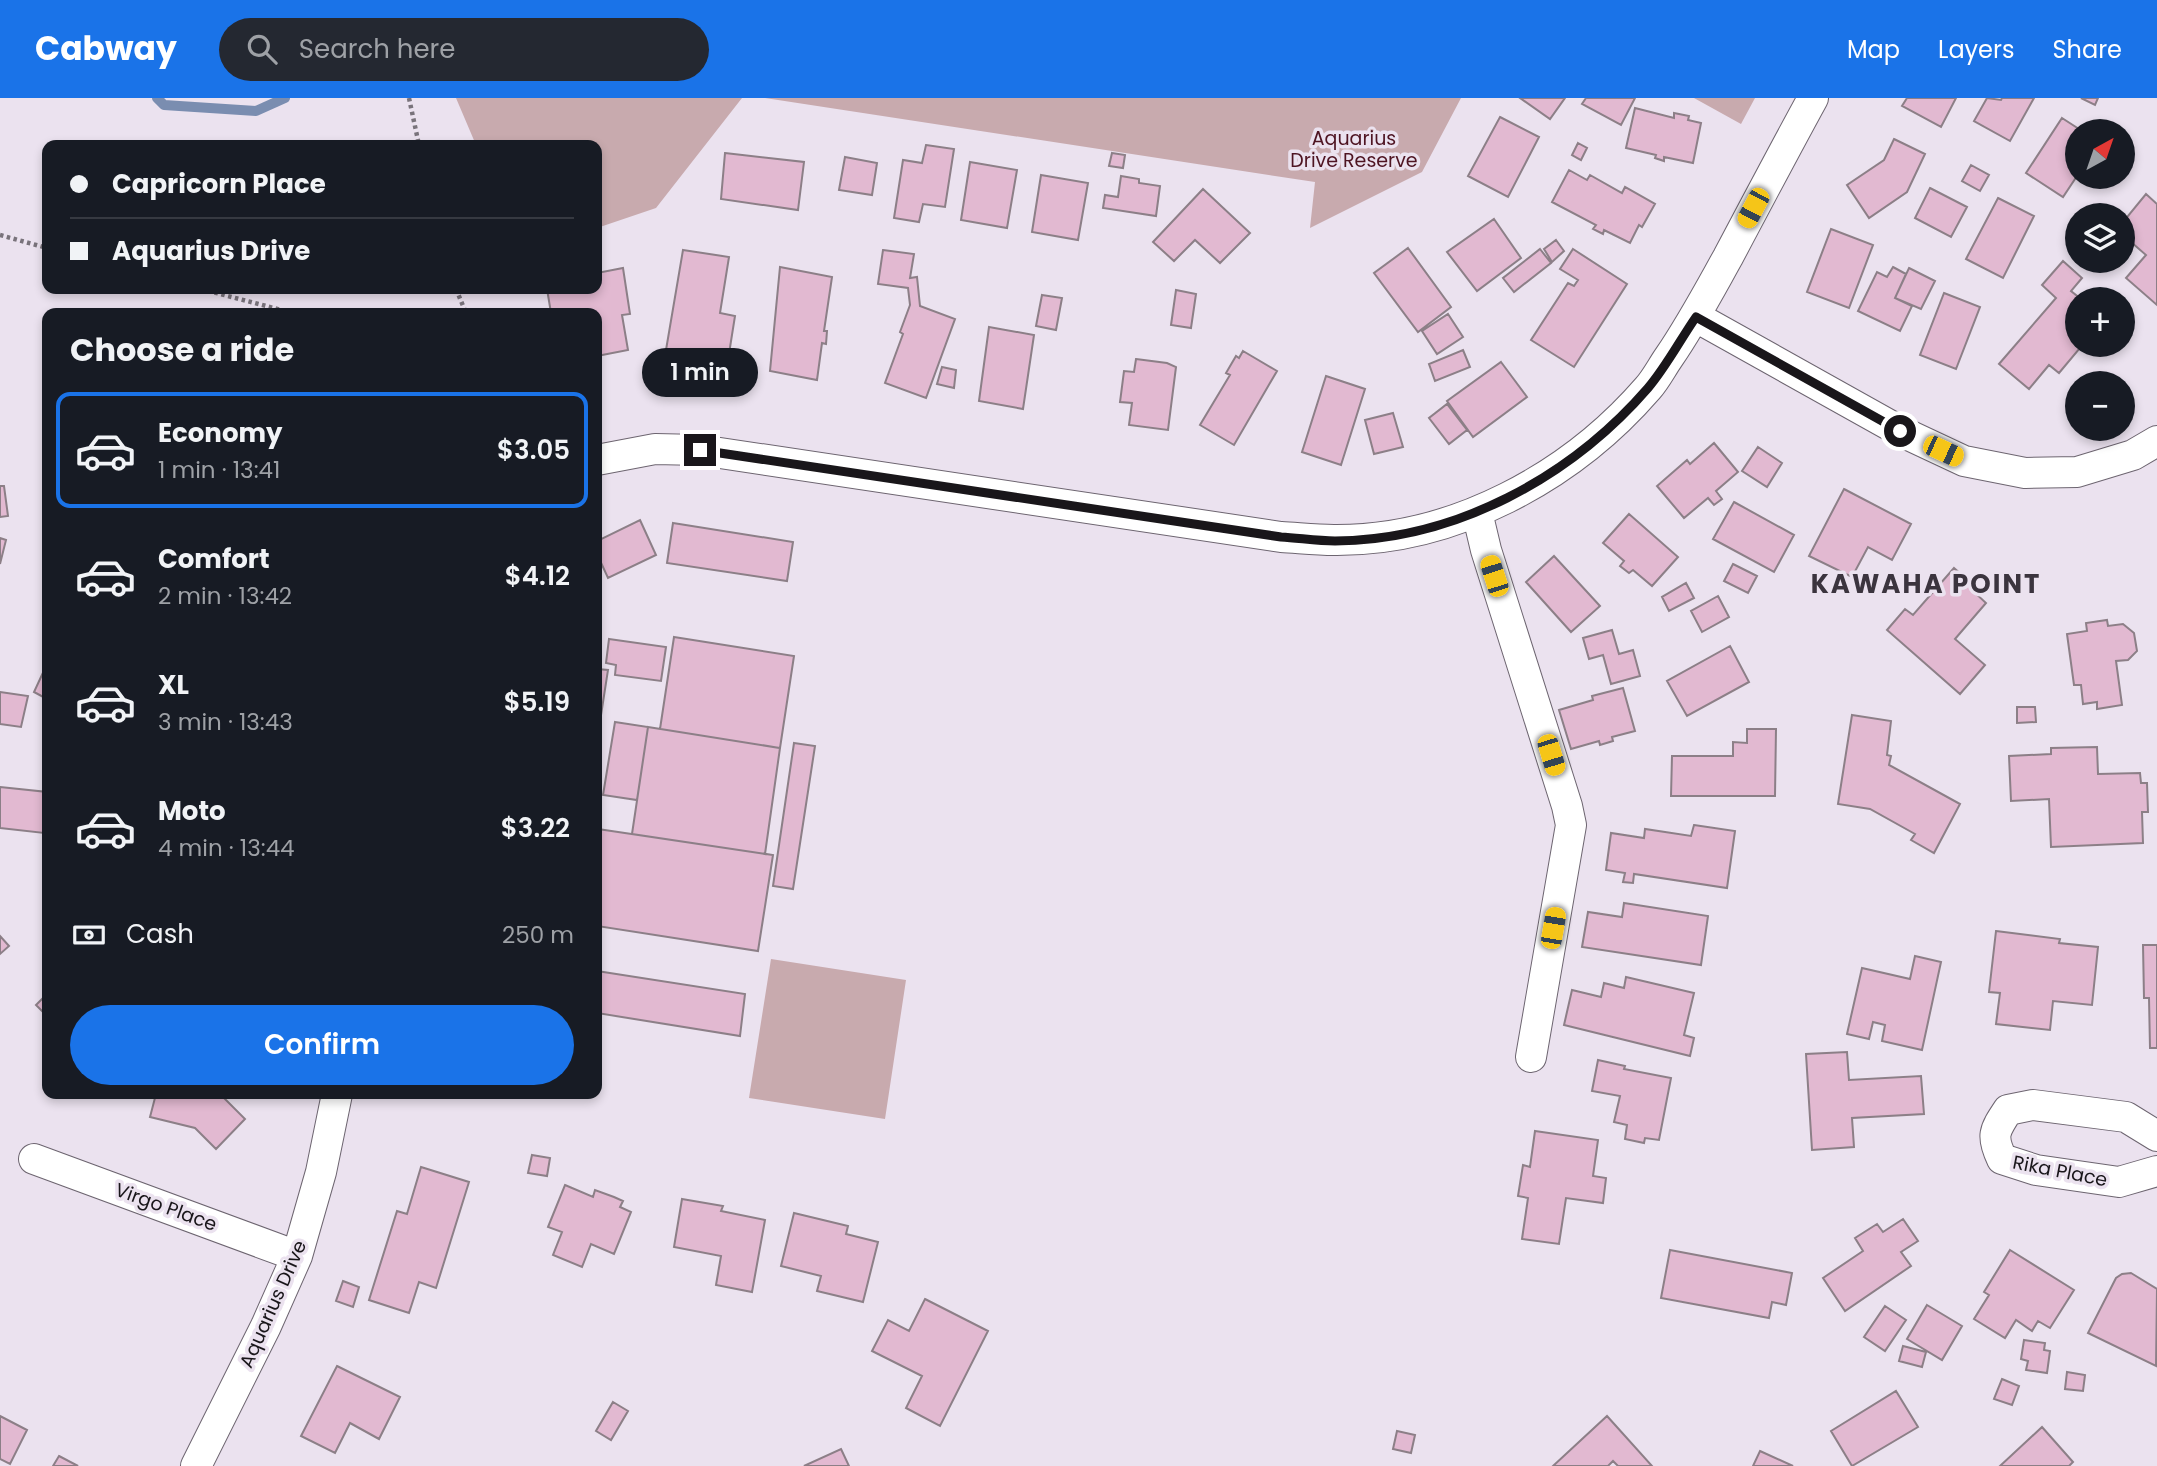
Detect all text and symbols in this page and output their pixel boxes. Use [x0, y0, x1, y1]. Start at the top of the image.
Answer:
search box [219, 18, 709, 81]
text: Cabway [35, 25, 177, 72]
icon: search [243, 30, 281, 68]
text: Search here [299, 31, 455, 67]
text: Map [1847, 33, 1900, 66]
text: Layers [1938, 33, 2014, 66]
text: Share [2052, 33, 2122, 66]
north arrow [2065, 119, 2135, 189]
map controls [2065, 119, 2135, 441]
park label: Aquarius Drive Reserve [1290, 125, 1418, 174]
text: Capricorn Place [112, 166, 326, 202]
car [1734, 185, 1773, 231]
button: layers [2065, 203, 2135, 273]
text: Aquarius Drive [112, 233, 310, 269]
button: + [2065, 287, 2135, 357]
text: Choose a ride [70, 327, 294, 372]
callout: 1 min [642, 348, 758, 398]
text: 1 min [670, 356, 730, 388]
button: − [2065, 371, 2135, 441]
text: Economy [158, 415, 282, 451]
route start [1884, 415, 1916, 447]
icon: car [74, 419, 137, 482]
text: $3.05 [497, 432, 570, 468]
car [1920, 433, 1967, 469]
route end [684, 434, 716, 466]
text: 1 min · 13:41 [158, 454, 280, 486]
text: Comfort [158, 541, 270, 577]
icon: car [74, 545, 137, 608]
car [1478, 553, 1511, 599]
text: $4.12 [505, 558, 570, 594]
district label: KAWAHA POINT [1811, 566, 2041, 602]
text: 2 min · 13:42 [158, 580, 292, 612]
text: XL [158, 667, 189, 703]
icon: car [74, 671, 137, 734]
text: $5.19 [504, 684, 570, 720]
text: 3 min · 13:43 [158, 706, 293, 738]
car [1535, 732, 1568, 778]
text: Moto [158, 793, 226, 829]
icon: car [74, 797, 137, 860]
text: $3.22 [501, 810, 570, 846]
text: 4 min · 13:44 [158, 832, 295, 864]
car [1540, 905, 1567, 951]
icon: cash [70, 916, 108, 954]
text: Cash [126, 916, 194, 952]
text: 250 m [502, 919, 574, 951]
button: Confirm [70, 1005, 574, 1085]
street label: Rika Place [2010, 1149, 2110, 1193]
street label: Virgo Place [111, 1176, 221, 1238]
street label: Aquarius Drive [233, 1236, 313, 1372]

